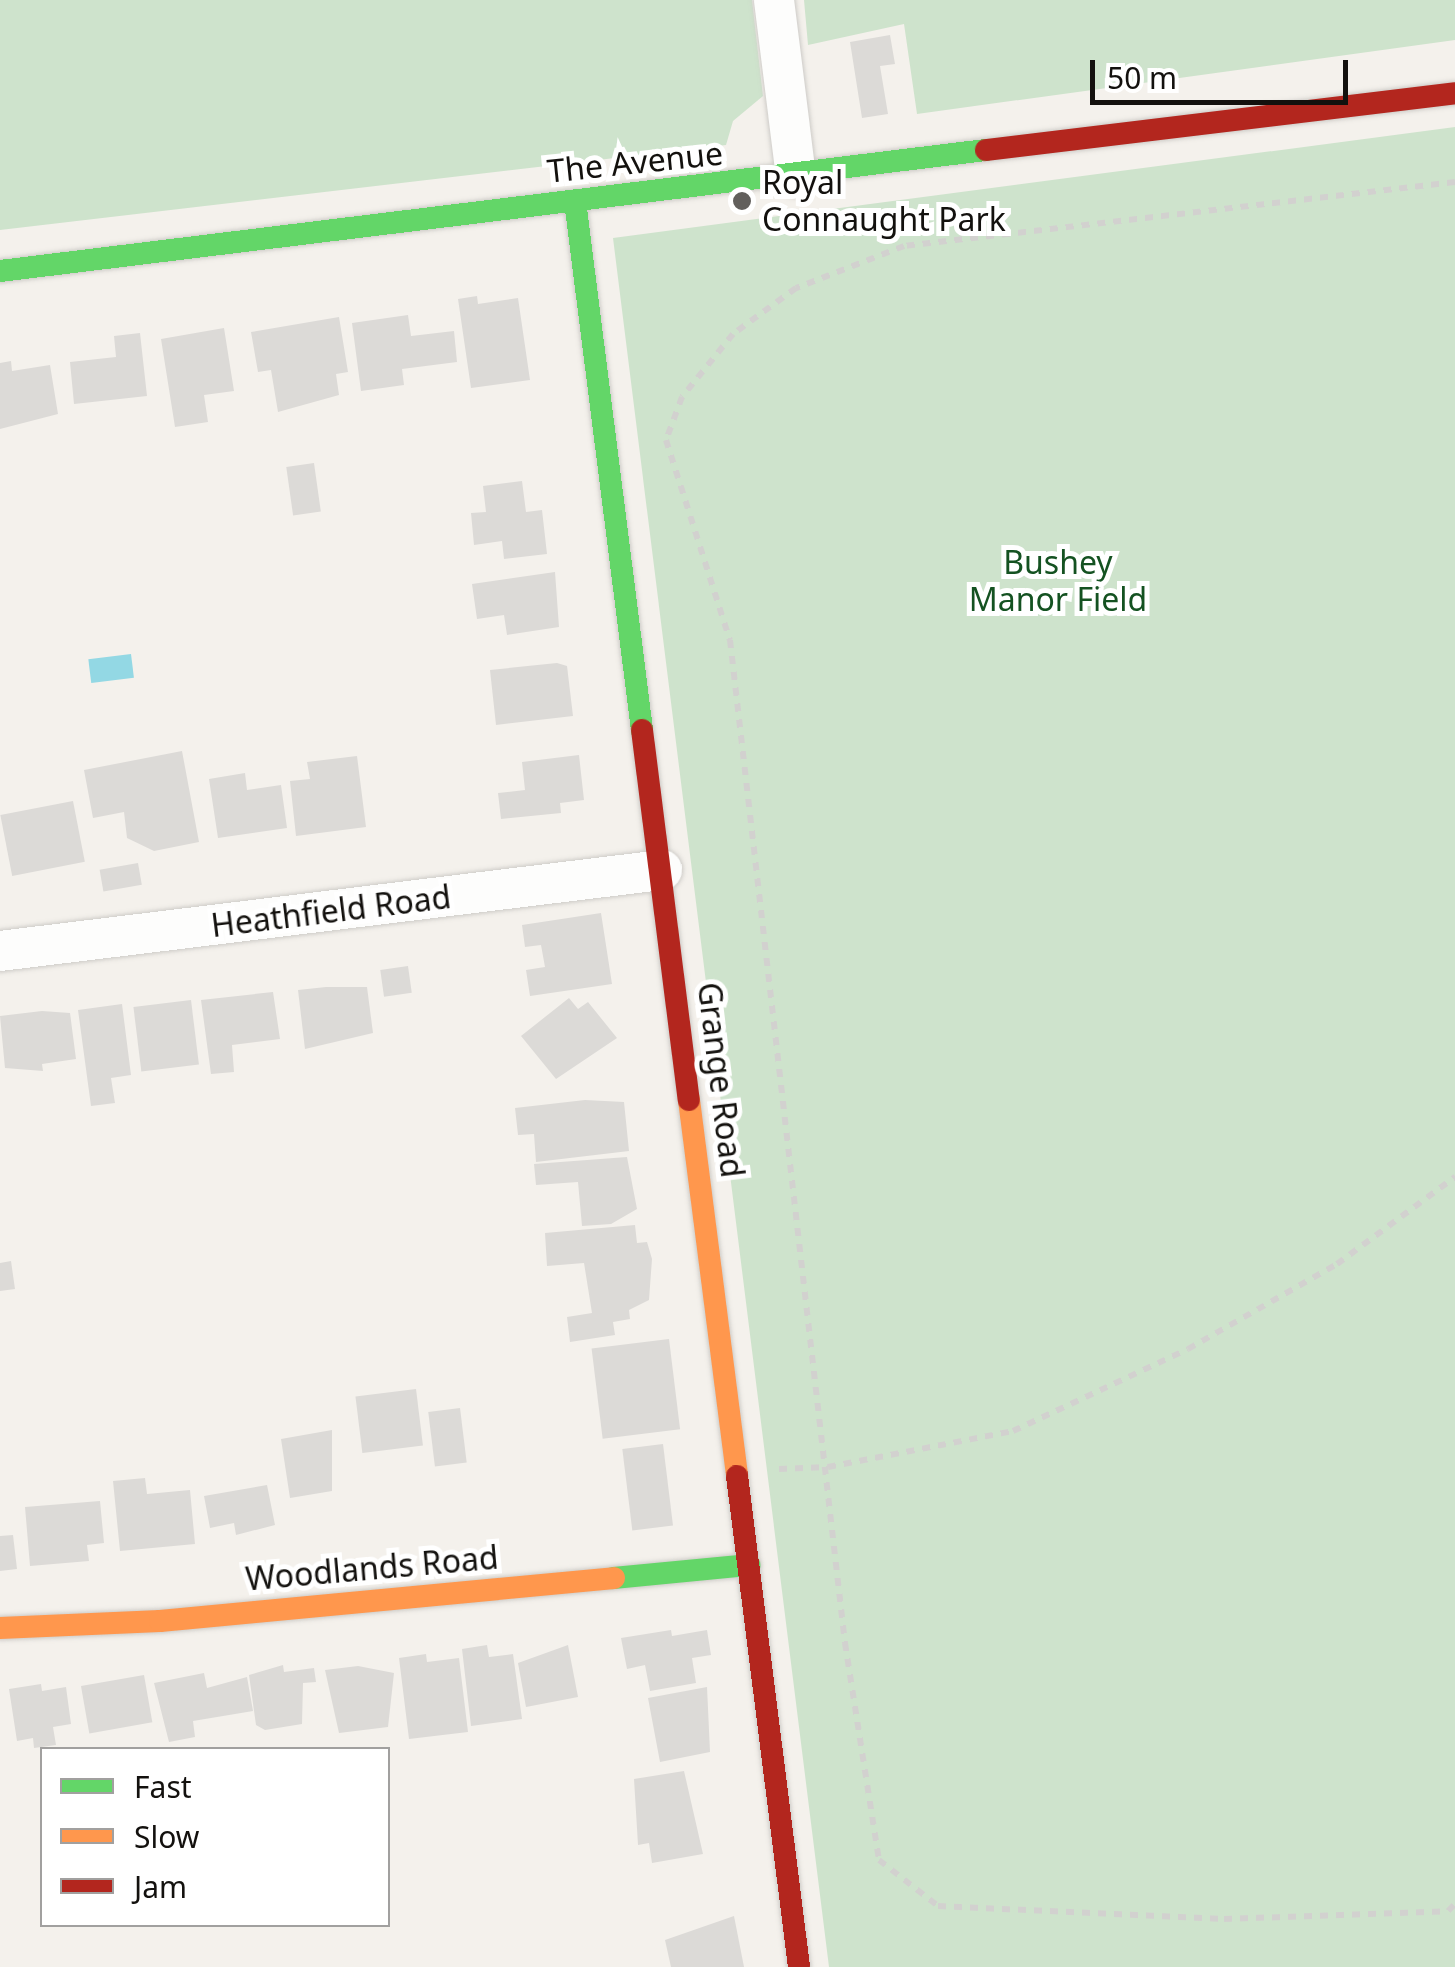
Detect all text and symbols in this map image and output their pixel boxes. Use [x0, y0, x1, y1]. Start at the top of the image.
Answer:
scale bar [1095, 40, 1352, 102]
text: 50 m [1107, 57, 1177, 98]
street label: The Avenue [545, 134, 725, 190]
place label: Royal Connaught Park [762, 164, 1006, 239]
marker: Royal Connaught Park [731, 190, 753, 212]
park label: Bushey Manor Field [969, 544, 1147, 619]
street label: Heathfield Road [209, 877, 453, 945]
street label: Grange Road [690, 980, 752, 1180]
street label: Woodlands Road [244, 1538, 500, 1598]
legend [40, 1747, 390, 1927]
text: Fast [134, 1766, 192, 1807]
text: Slow [134, 1816, 199, 1857]
text: Jam [134, 1866, 187, 1907]

